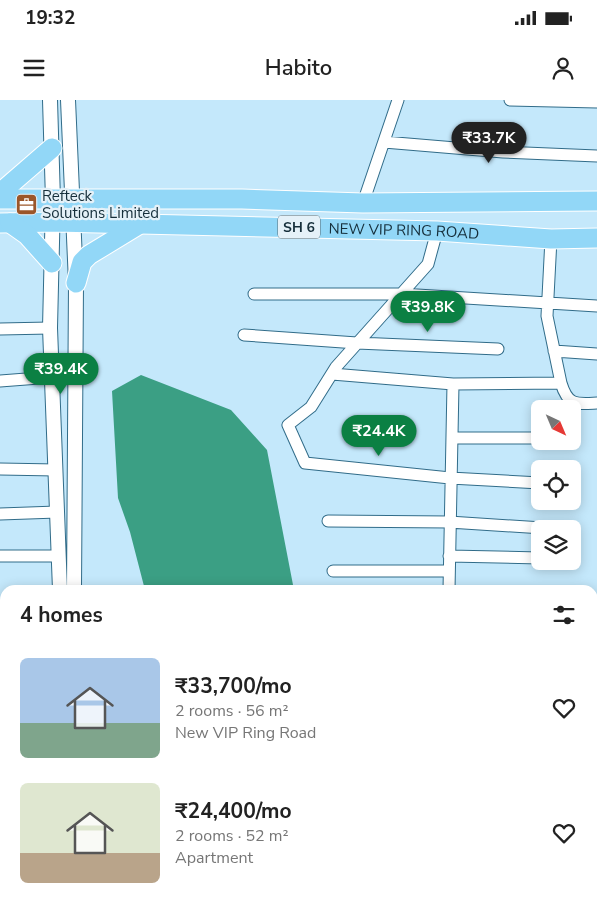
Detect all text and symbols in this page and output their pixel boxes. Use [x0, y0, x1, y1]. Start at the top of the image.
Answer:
text: 19:32 [25, 5, 75, 31]
text: Habito [265, 53, 332, 83]
icon: menu [20, 54, 48, 82]
icon: person [549, 54, 577, 82]
pin: ₹33.7K [448, 122, 530, 164]
text: ₹33.7K [463, 127, 516, 149]
place label: Refteck Solutions Limited [42, 186, 159, 223]
office icon: Refteck Solutions Limited [14, 193, 38, 217]
road number: SH 6 [278, 215, 320, 238]
street label: NEW VIP RING ROAD [328, 218, 480, 244]
pin: ₹39.8K [387, 290, 469, 333]
text: ₹39.8K [402, 296, 455, 318]
pin: ₹39.4K [20, 352, 102, 395]
text: ₹39.4K [35, 358, 88, 380]
north arrow [531, 400, 581, 450]
map controls [531, 400, 581, 570]
pin: ₹24.4K [338, 414, 420, 457]
text: ₹24.4K [353, 420, 406, 442]
button: locate [531, 460, 581, 510]
button: layers [531, 520, 581, 570]
text: 4 homes [20, 601, 103, 629]
icon: filters [550, 601, 578, 629]
text: ₹33,700/mo [175, 672, 292, 700]
icon: home [60, 678, 120, 738]
icon: heart [550, 694, 578, 722]
text: 2 rooms · 56 m² [175, 700, 288, 722]
text: New VIP Ring Road [175, 722, 316, 744]
text: ₹24,400/mo [175, 797, 292, 825]
icon: home [60, 803, 120, 863]
icon: heart [550, 819, 578, 847]
text: 2 rooms · 52 m² [175, 825, 288, 847]
text: Apartment [175, 847, 253, 869]

